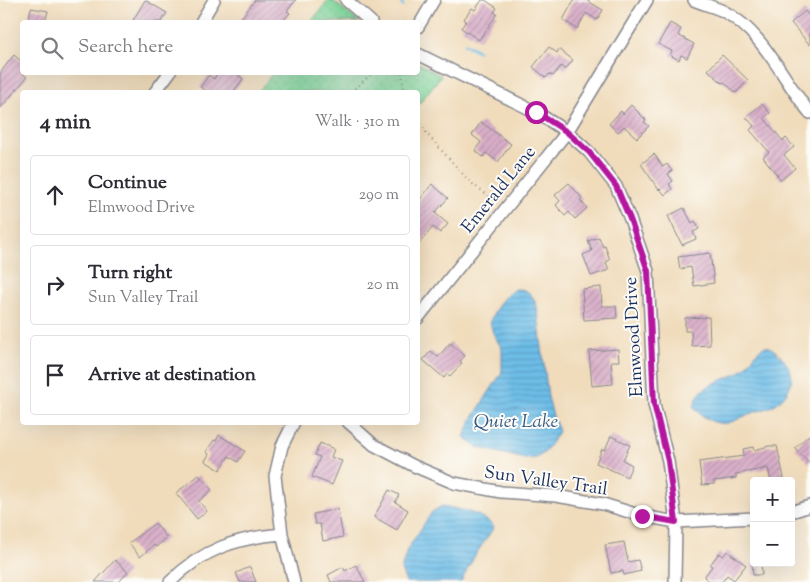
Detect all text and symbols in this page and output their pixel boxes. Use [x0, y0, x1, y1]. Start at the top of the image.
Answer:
search box [20, 20, 420, 75]
icon: search [38, 34, 66, 62]
text: Search here [78, 34, 173, 61]
route start [525, 101, 548, 124]
text: 4 min [40, 108, 91, 138]
text: Walk · 310 m [315, 111, 400, 134]
street label: Emerald Lane [456, 141, 543, 240]
text: Continue [88, 170, 167, 197]
icon: ahead [41, 181, 69, 209]
text: 290 m [359, 184, 399, 207]
text: Elmwood Drive [88, 197, 195, 220]
text: Turn right [88, 260, 172, 287]
icon: right [41, 271, 69, 299]
text: 20 m [366, 274, 399, 297]
street label: Elmwood Drive [619, 276, 651, 398]
text: Sun Valley Trail [88, 287, 199, 310]
icon: arrive [41, 361, 69, 389]
text: Arrive at destination [88, 362, 256, 389]
water label: Quiet Lake [474, 409, 559, 436]
street label: Sun Valley Trail [482, 460, 609, 504]
map controls [750, 477, 795, 567]
button: + [750, 477, 795, 522]
route end [631, 505, 654, 528]
button: − [750, 522, 795, 567]

